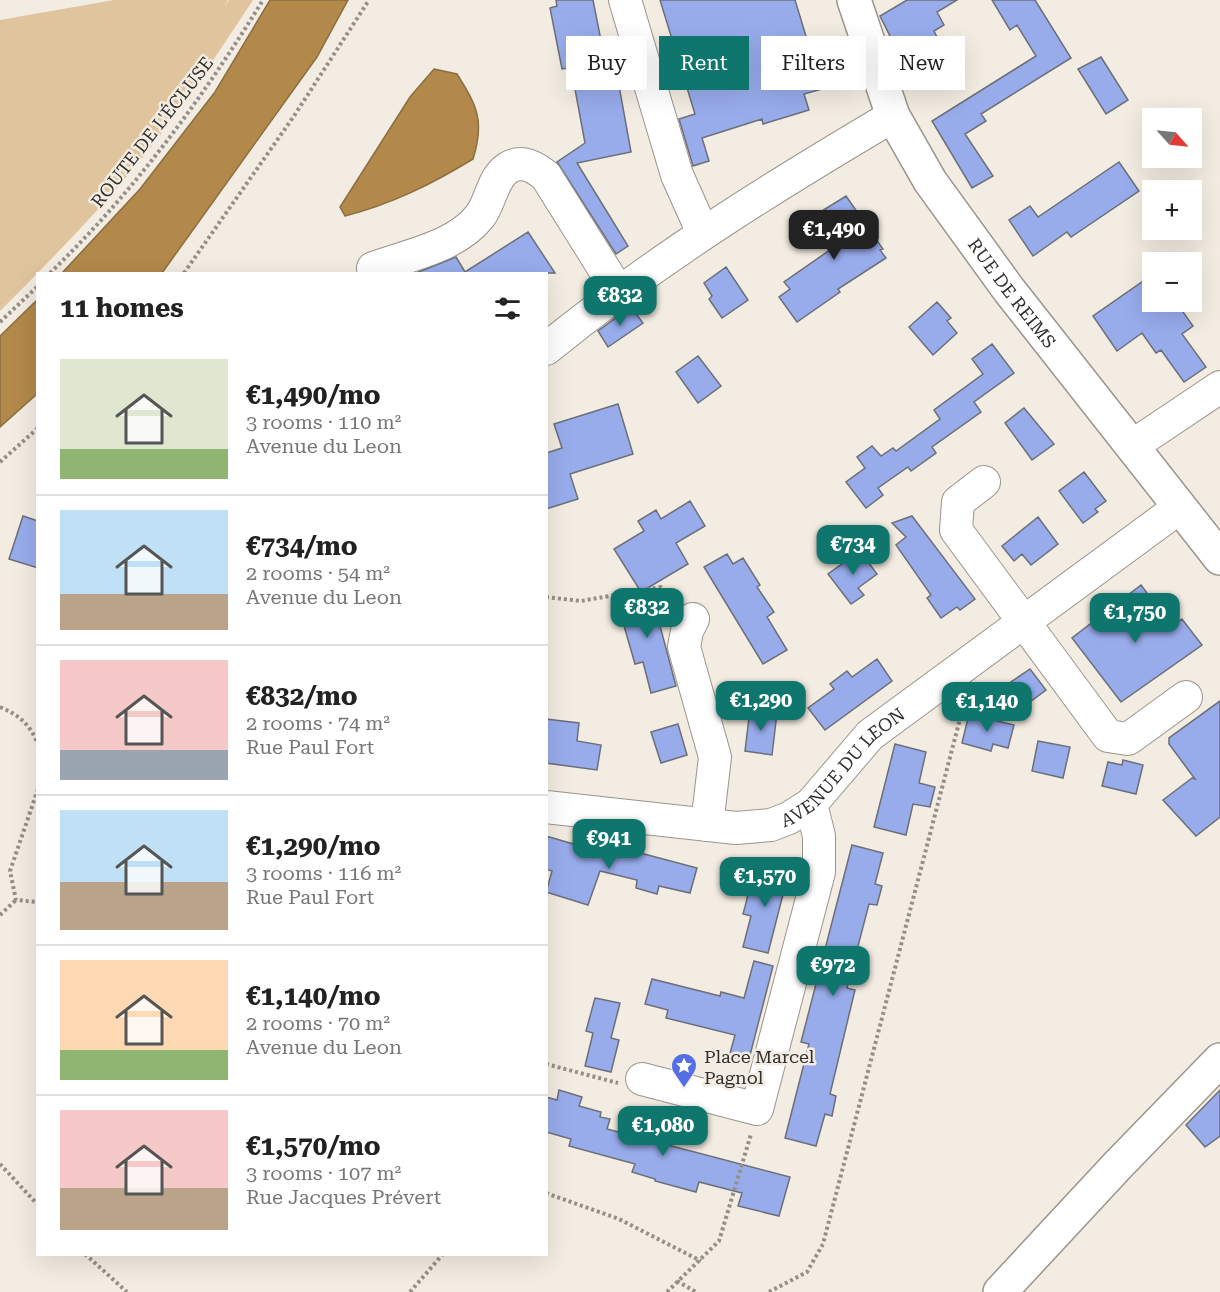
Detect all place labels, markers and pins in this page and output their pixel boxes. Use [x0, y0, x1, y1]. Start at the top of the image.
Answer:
pin: €1,490 [785, 210, 883, 261]
pin: €832 [584, 276, 656, 327]
pin: €734 [817, 525, 889, 576]
pin: €832 [611, 588, 683, 639]
pin: €1,750 [1086, 593, 1184, 644]
pin: €1,290 [712, 681, 810, 732]
pin: €1,140 [938, 682, 1036, 733]
pin: €941 [573, 819, 645, 870]
pin: €1,570 [716, 857, 814, 908]
pin: €972 [797, 946, 869, 997]
place label: Place Marcel Pagnol [704, 1046, 815, 1088]
place icon: Place Marcel Pagnol [669, 1051, 699, 1089]
pin: €1,080 [614, 1106, 712, 1157]

